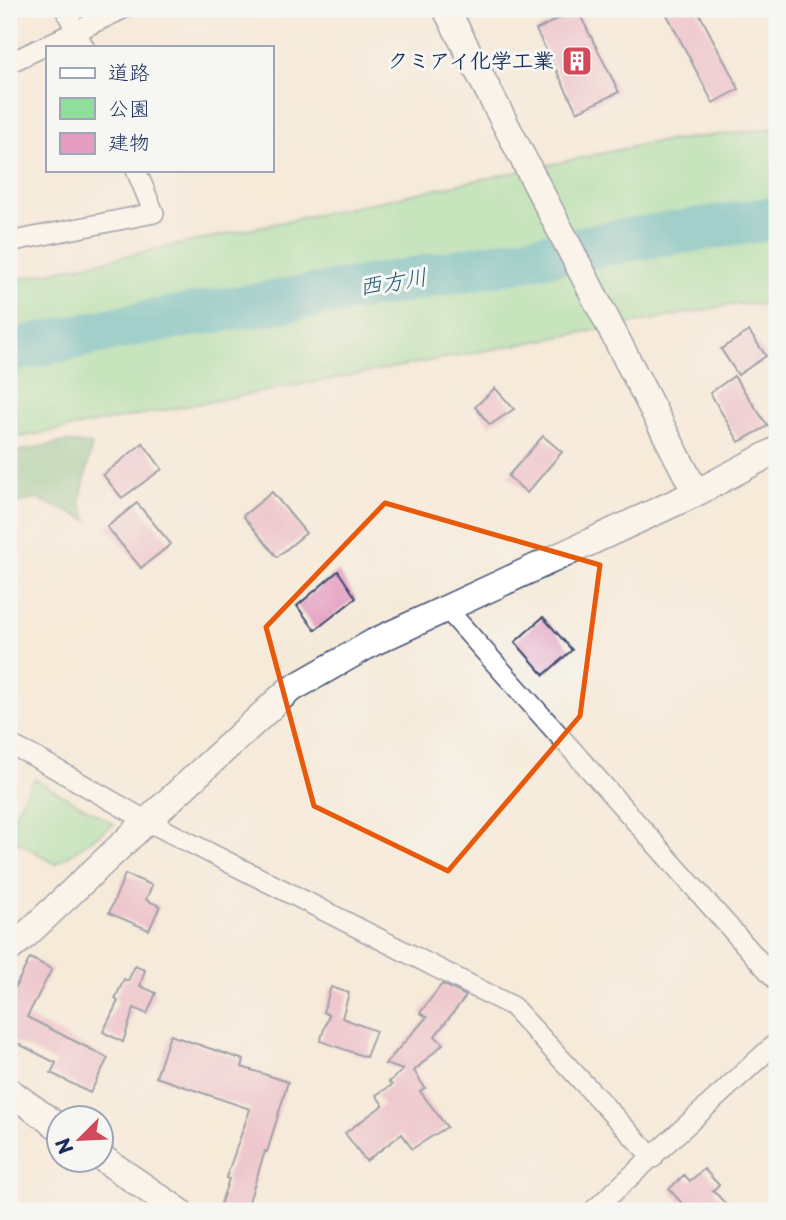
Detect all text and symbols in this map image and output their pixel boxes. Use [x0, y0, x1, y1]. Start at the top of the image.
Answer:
place label: クミアイ化学工業 [387, 43, 554, 75]
building icon: クミアイ化学工業 [560, 44, 594, 78]
legend [46, 46, 273, 172]
text: 道路 [108, 55, 150, 87]
text: 公園 [108, 91, 150, 123]
text: 建物 [108, 125, 150, 157]
water label: 西方川 [356, 258, 430, 303]
north arrow [46, 1104, 116, 1174]
text: N [48, 1134, 79, 1159]

